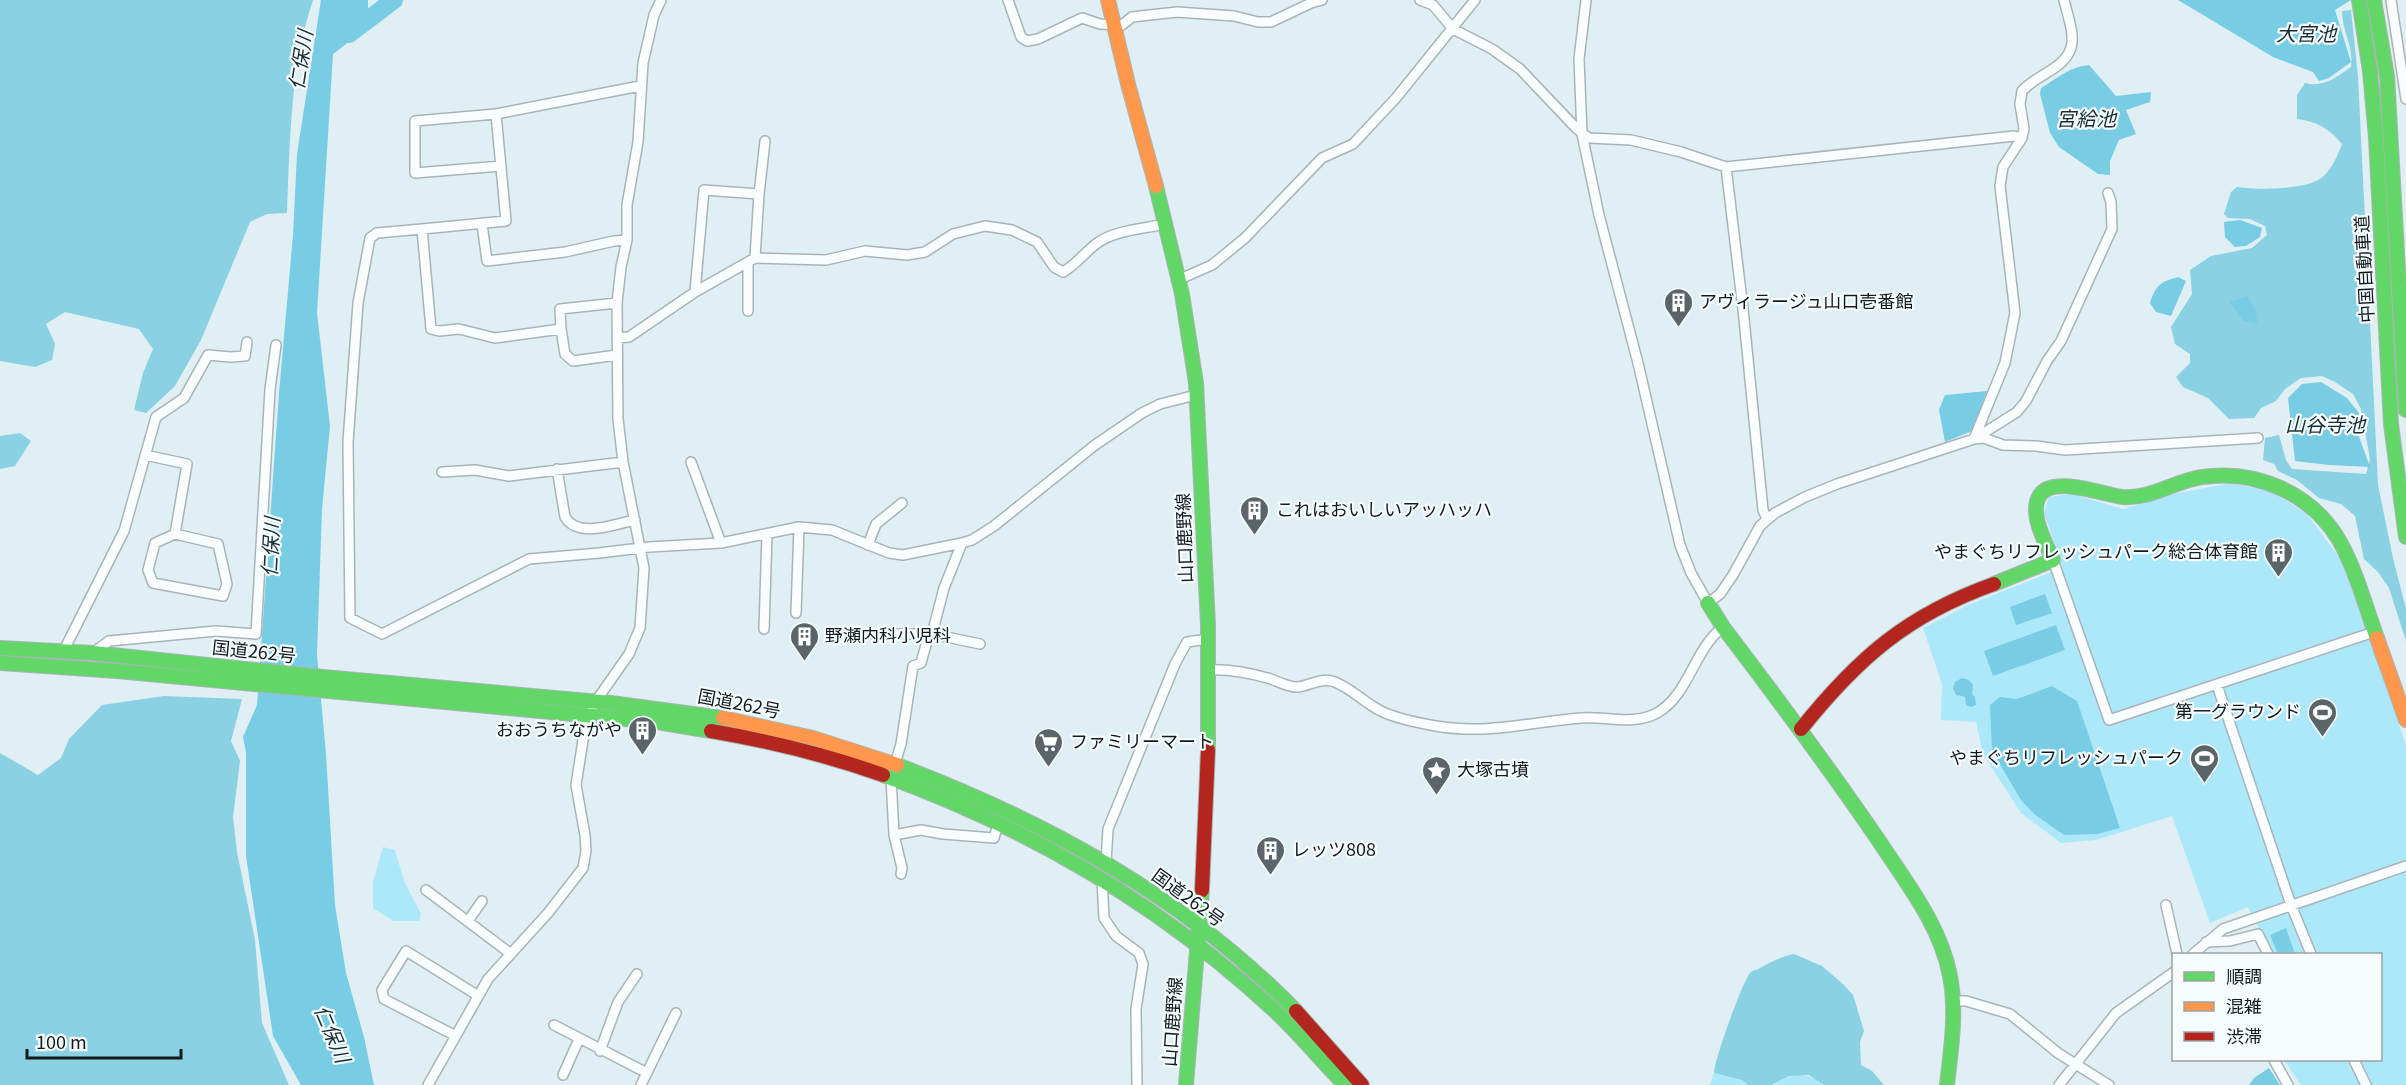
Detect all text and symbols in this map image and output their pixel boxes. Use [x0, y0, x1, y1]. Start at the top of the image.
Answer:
water label: 大宮池 [2276, 18, 2338, 47]
water label: 仁保川 [281, 26, 319, 92]
water label: 宮給池 [2056, 103, 2118, 132]
street label: 中国自動車道 [2347, 214, 2379, 324]
building icon: アヴィラージュ山口壱番館 [1662, 286, 1694, 328]
place label: アヴィラージュ山口壱番館 [1699, 287, 1913, 313]
water label: 山谷寺池 [2285, 409, 2367, 438]
street label: 山口鹿野線 [1168, 493, 1198, 583]
building icon: これはおいしいアッハッハ [1239, 494, 1271, 536]
place label: これはおいしいアッハッハ [1276, 495, 1492, 521]
water label: 仁保川 [253, 514, 286, 578]
building icon: やまぐちリフレッシュパーク総合体育館 [2263, 536, 2295, 578]
place label: やまぐちリフレッシュパーク総合体育館 [1934, 537, 2258, 563]
building icon: 野瀬内科小児科 [788, 620, 820, 662]
place label: 野瀬内科小児科 [825, 621, 951, 647]
street label: 国道262号 [211, 633, 297, 667]
street label: 国道262号 [696, 681, 783, 723]
sports icon: 第一グラウンド [2306, 696, 2338, 738]
place label: 第一グラウンド [2175, 697, 2301, 723]
building icon: おおうちながや [627, 714, 659, 756]
place label: おおうちながや [496, 715, 622, 741]
supermarket icon: ファミリーマート [1033, 726, 1065, 768]
place label: ファミリーマート [1070, 727, 1214, 753]
sports icon: やまぐちリフレッシュパーク [2188, 742, 2220, 784]
place label: やまぐちリフレッシュパーク [1949, 743, 2183, 769]
place icon: 大塚古墳 [1420, 754, 1452, 796]
place label: 大塚古墳 [1457, 755, 1529, 781]
building icon: レッツ808 [1255, 834, 1287, 876]
place label: レッツ808 [1292, 835, 1376, 861]
street label: 国道262号 [1148, 861, 1231, 932]
legend [2172, 953, 2382, 1061]
text: 順調 [2226, 962, 2262, 988]
street label: 山口鹿野線 [1155, 976, 1187, 1068]
text: 混雑 [2226, 992, 2262, 1018]
water label: 仁保川 [308, 1000, 359, 1069]
scale bar [27, 1022, 182, 1060]
text: 渋滞 [2226, 1022, 2262, 1048]
text: 100 m [36, 1028, 87, 1054]

